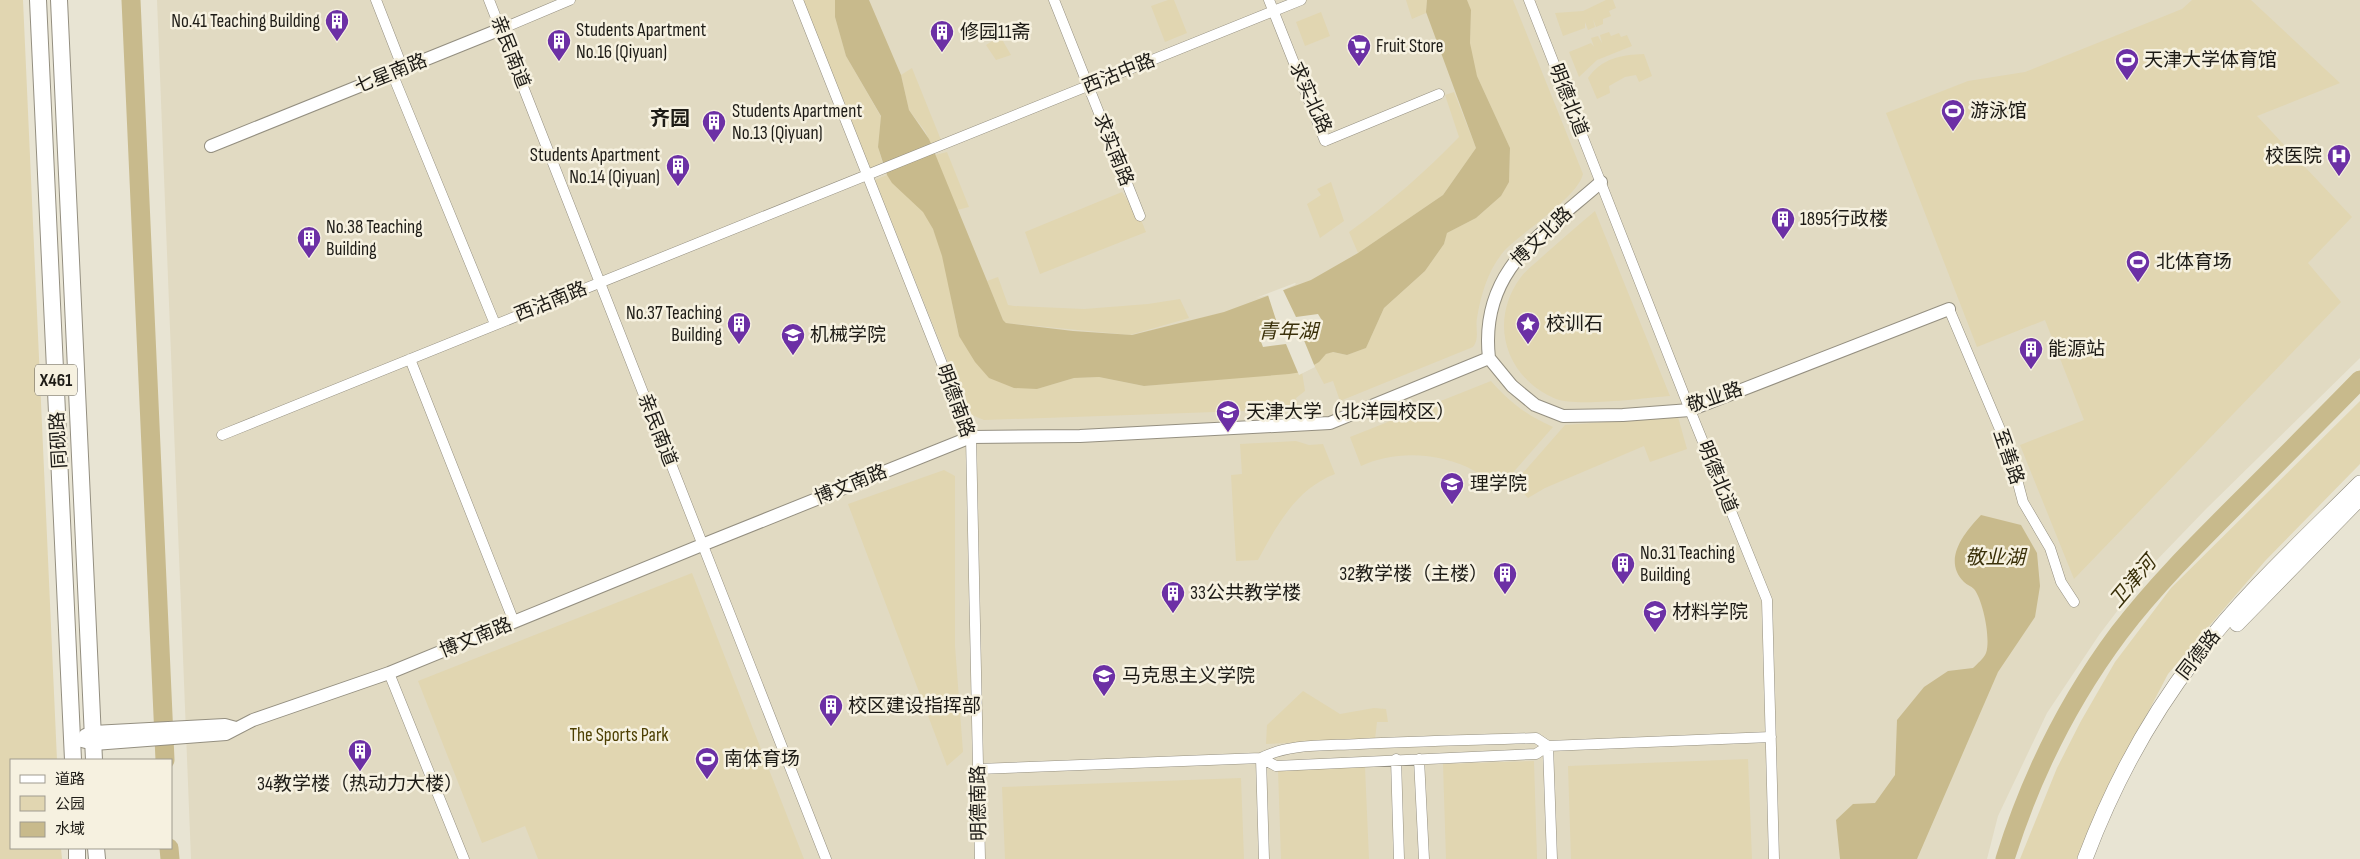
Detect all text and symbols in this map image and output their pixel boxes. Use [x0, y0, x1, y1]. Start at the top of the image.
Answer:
building icon: No.41 Teaching Building [324, 8, 350, 42]
place label: No.41 Teaching Building [171, 10, 320, 33]
street label: 亲民南道 [486, 12, 534, 92]
place label: Students Apartment No.16 (Qiyuan) [576, 19, 706, 64]
building icon: 修园11斋 [929, 19, 955, 53]
place label: 修园11斋 [960, 21, 1030, 44]
building icon: Students Apartment No.16 (Qiyuan) [546, 28, 572, 62]
supermarket icon: Fruit Store [1346, 33, 1372, 67]
place label: Fruit Store [1376, 35, 1443, 58]
sports icon: 天津大学体育馆 [2114, 47, 2140, 81]
street label: 七星南路 [351, 49, 431, 99]
street label: 西沽中路 [1079, 49, 1159, 99]
place label: 天津大学体育馆 [2144, 49, 2277, 72]
street label: 求实北路 [1284, 59, 1336, 137]
street label: 明德北道 [1544, 60, 1592, 140]
sports icon: 游泳馆 [1940, 98, 1966, 132]
place label: Students Apartment No.13 (Qiyuan) [732, 100, 862, 145]
place label: 游泳馆 [1970, 100, 2027, 123]
district label: 齐园 [650, 107, 690, 131]
building icon: Students Apartment No.13 (Qiyuan) [701, 109, 727, 143]
street label: 求实南路 [1088, 110, 1138, 190]
hospital icon: 校医院 [2326, 143, 2352, 177]
place label: Students Apartment No.14 (Qiyuan) [530, 144, 660, 189]
place label: 校医院 [2265, 145, 2322, 168]
building icon: Students Apartment No.14 (Qiyuan) [665, 153, 691, 187]
street label: 博文北路 [1507, 202, 1577, 272]
building icon: 1895行政楼 [1770, 206, 1796, 240]
place label: 1895行政楼 [1800, 208, 1888, 231]
place label: No.38 Teaching Building [326, 216, 423, 261]
building icon: No.38 Teaching Building [296, 225, 322, 259]
sports icon: 北体育场 [2125, 249, 2151, 283]
place label: 北体育场 [2156, 251, 2232, 274]
street label: 西沽南路 [511, 277, 591, 327]
place label: No.37 Teaching Building [626, 302, 722, 347]
building icon: No.37 Teaching Building [726, 311, 752, 345]
place icon: 校训石 [1515, 311, 1541, 345]
place label: 校训石 [1546, 313, 1603, 336]
water label: 青年湖 [1258, 320, 1321, 344]
school or university icon: 机械学院 [780, 322, 806, 356]
place label: 机械学院 [810, 324, 886, 347]
building icon: 能源站 [2018, 336, 2044, 370]
place label: 能源站 [2048, 338, 2105, 361]
street label: 明德南路 [931, 361, 979, 441]
road number: X461 [35, 364, 77, 396]
street label: 敬业路 [1684, 378, 1746, 418]
street label: 亲民南道 [633, 390, 681, 470]
school or university icon: 天津大学（北洋园校区） [1215, 399, 1241, 433]
place label: 天津大学（北洋园校区） [1246, 401, 1455, 424]
street label: 同砚路 [46, 411, 72, 469]
street label: 至善路 [1988, 426, 2028, 488]
street label: 明德北道 [1692, 437, 1742, 517]
street label: 博文南路 [811, 460, 891, 510]
school or university icon: 理学院 [1439, 471, 1465, 505]
place label: 理学院 [1470, 473, 1527, 496]
place label: No.31 Teaching Building [1640, 542, 1735, 587]
water label: 敬业湖 [1965, 546, 2028, 570]
water label: 卫津河 [2105, 548, 2164, 613]
building icon: No.31 Teaching Building [1610, 551, 1636, 585]
building icon: 32教学楼（主楼） [1492, 561, 1518, 595]
place label: 32教学楼（主楼） [1339, 563, 1488, 586]
building icon: 33公共教学楼 [1160, 580, 1186, 614]
place label: 33公共教学楼 [1190, 582, 1301, 605]
school or university icon: 材料学院 [1642, 599, 1668, 633]
place label: 材料学院 [1672, 601, 1748, 624]
street label: 博文南路 [436, 613, 516, 663]
street label: 同德路 [2172, 625, 2226, 685]
school or university icon: 马克思主义学院 [1091, 663, 1117, 697]
place label: 马克思主义学院 [1122, 665, 1255, 688]
building icon: 校区建设指挥部 [818, 693, 844, 727]
place label: 校区建设指挥部 [848, 695, 981, 718]
park label: The Sports Park [569, 724, 669, 747]
building icon: 34教学楼（热动力大楼） [347, 738, 373, 772]
sports icon: 南体育场 [694, 746, 720, 780]
place label: 南体育场 [724, 748, 800, 771]
legend [10, 759, 172, 849]
street label: 明德南路 [967, 765, 991, 841]
text: 道路 [55, 770, 85, 789]
place label: 34教学楼（热动力大楼） [257, 773, 463, 796]
text: 公园 [55, 795, 85, 814]
text: 水域 [55, 820, 85, 839]

